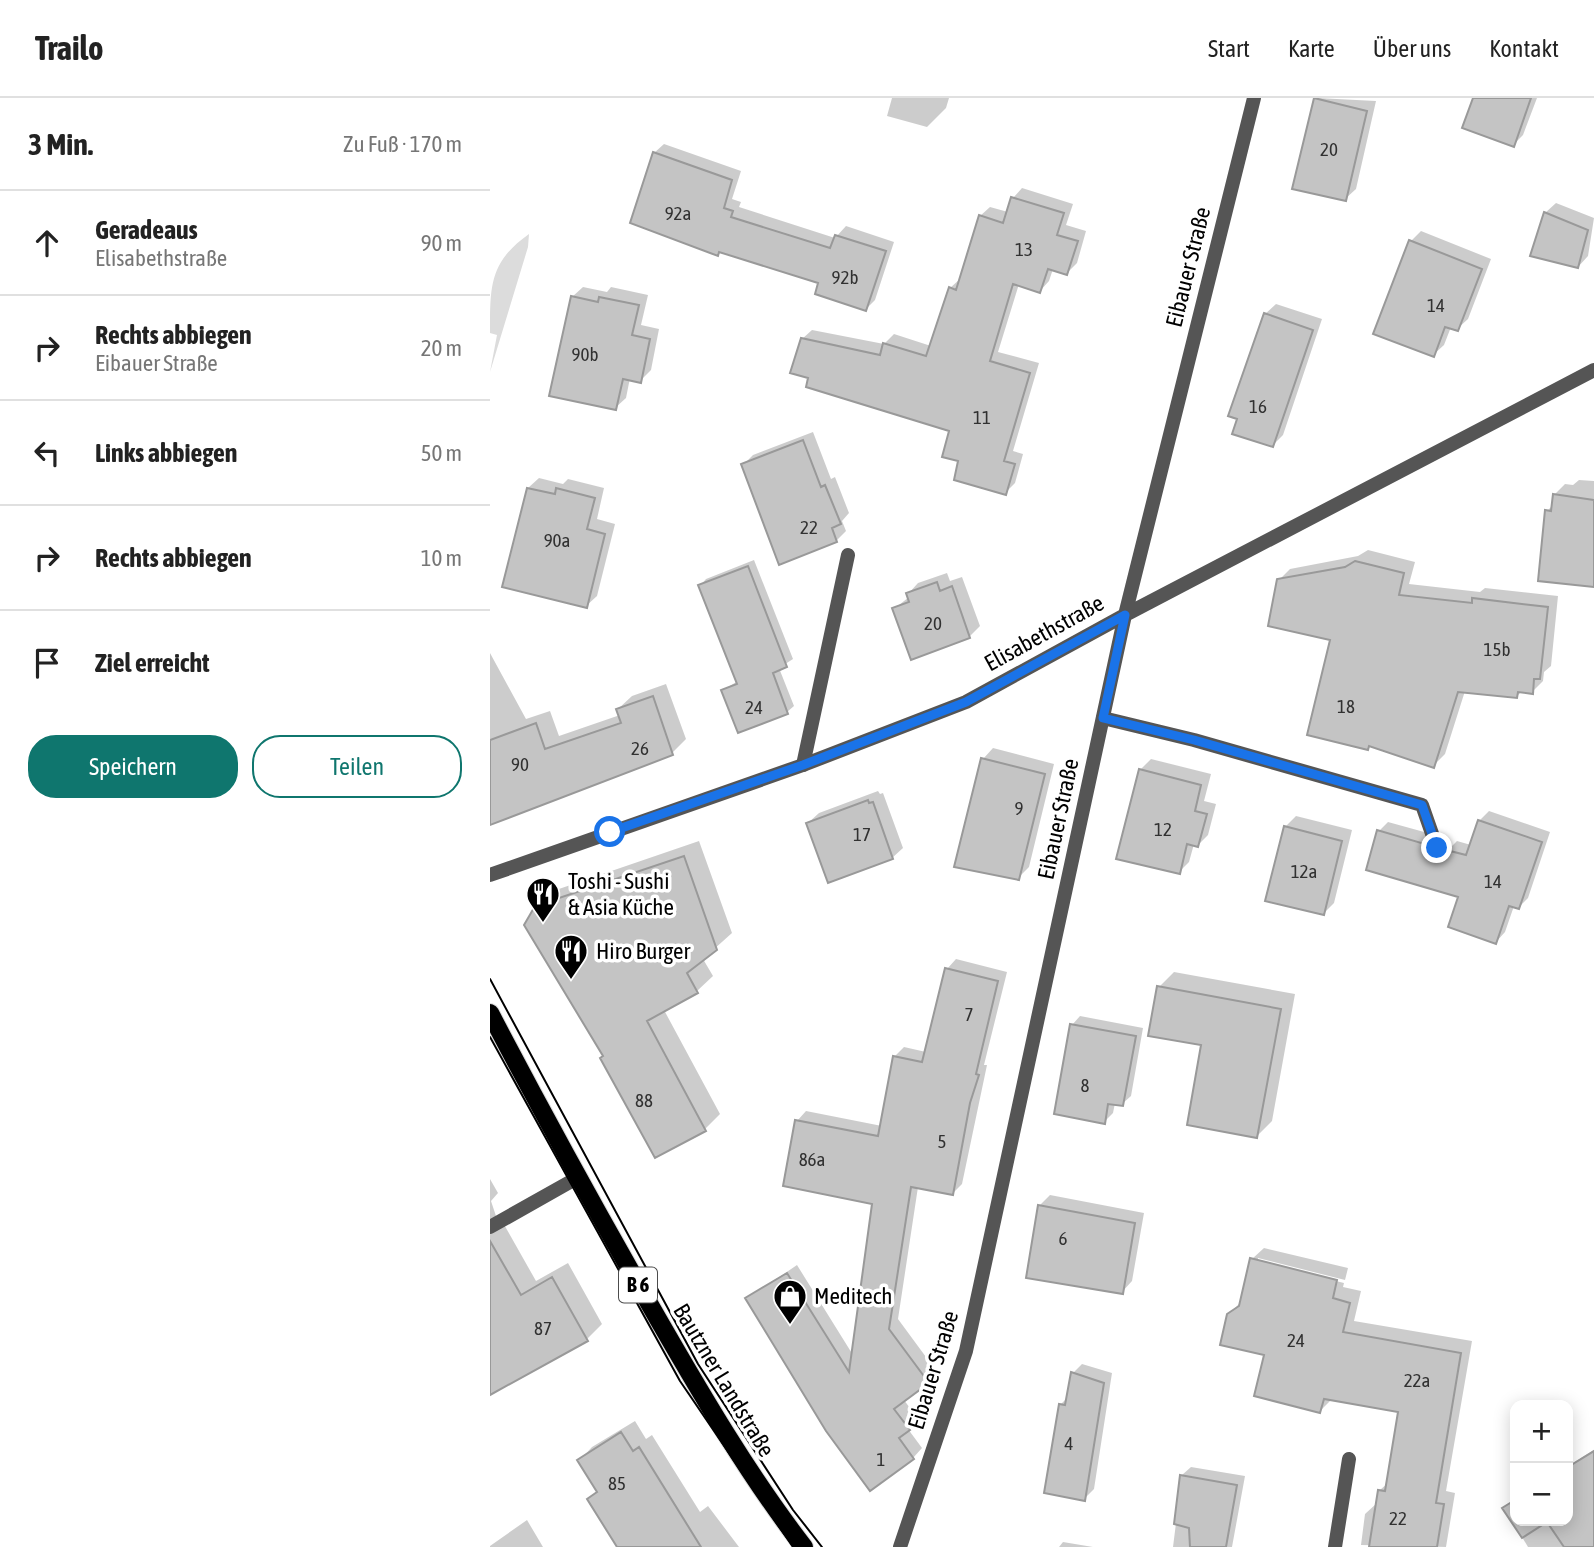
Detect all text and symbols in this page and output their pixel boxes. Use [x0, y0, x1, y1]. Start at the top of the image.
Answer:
text: Trailo [35, 29, 103, 67]
text: Start [1208, 35, 1250, 62]
text: Karte [1288, 35, 1335, 62]
text: Über uns [1373, 35, 1451, 62]
text: Kontakt [1489, 35, 1559, 62]
text: 3 Min. [28, 127, 93, 161]
text: Zu Fuß · 170 m [343, 131, 462, 157]
house number: 20 [1320, 138, 1338, 160]
house number: 92a [665, 202, 691, 224]
street label: Eibauer Straße [1161, 204, 1215, 330]
text: Geradeaus [95, 215, 198, 245]
icon: ahead [28, 224, 66, 262]
text: 90 m [421, 230, 462, 256]
house number: 13 [1015, 238, 1033, 260]
text: Elisabethstraße [95, 245, 227, 271]
house number: 92b [832, 266, 858, 288]
house number: 14 [1427, 294, 1445, 316]
text: Rechts abbiegen [95, 320, 252, 350]
icon: right [28, 329, 66, 367]
text: 20 m [421, 335, 462, 361]
house number: 90b [572, 343, 598, 365]
text: Eibauer Straße [95, 350, 218, 376]
house number: 16 [1249, 395, 1267, 417]
house number: 11 [973, 406, 991, 428]
icon: left [28, 434, 66, 472]
text: Links abbiegen [95, 438, 237, 468]
text: 50 m [421, 440, 462, 466]
house number: 22 [800, 516, 818, 538]
house number: 90a [544, 529, 570, 551]
icon: right [28, 539, 66, 577]
text: Rechts abbiegen [95, 543, 252, 573]
text: 10 m [421, 545, 462, 571]
street label: Elisabethstraße [980, 590, 1108, 676]
house number: 20 [924, 612, 942, 634]
house number: 15b [1484, 638, 1510, 660]
icon: arrive [28, 644, 66, 682]
text: Ziel erreicht [95, 648, 210, 678]
house number: 18 [1337, 695, 1355, 717]
house number: 24 [745, 696, 763, 718]
button: Speichern [28, 735, 238, 798]
button: Teilen [252, 735, 462, 798]
house number: 26 [631, 737, 649, 759]
house number: 90 [511, 753, 529, 775]
street label: Eibauer Straße [1033, 756, 1083, 882]
house number: 9 [1015, 797, 1024, 819]
route start [594, 816, 625, 847]
house number: 12 [1154, 818, 1172, 840]
house number: 17 [853, 823, 871, 845]
route end [1421, 832, 1452, 863]
house number: 12a [1291, 860, 1317, 882]
place label: Toshi - Sushi & Asia Küche [568, 868, 674, 920]
house number: 14 [1484, 870, 1502, 892]
restaurant icon: Toshi - Sushi & Asia Küche [524, 875, 562, 924]
restaurant icon: Hiro Burger [552, 932, 590, 981]
place label: Hiro Burger [596, 938, 691, 964]
house number: 7 [965, 1003, 973, 1025]
house number: 8 [1081, 1074, 1090, 1096]
house number: 88 [635, 1089, 653, 1111]
house number: 5 [938, 1130, 946, 1152]
house number: 86a [799, 1148, 825, 1170]
house number: 6 [1059, 1227, 1068, 1249]
road number: B 6 [619, 1268, 657, 1302]
shop icon: Meditech [771, 1277, 809, 1326]
place label: Meditech [814, 1283, 892, 1309]
street label: Bautzner Landstraße [668, 1299, 780, 1461]
street label: Eibauer Straße [903, 1308, 963, 1432]
house number: 87 [534, 1317, 552, 1339]
house number: 24 [1287, 1329, 1305, 1351]
house number: 22a [1404, 1369, 1430, 1391]
map controls [1510, 1400, 1573, 1526]
button: + [1510, 1400, 1573, 1463]
house number: 4 [1065, 1432, 1074, 1454]
house number: 1 [877, 1448, 885, 1470]
button: − [1510, 1463, 1573, 1526]
house number: 85 [608, 1472, 626, 1494]
house number: 22 [1389, 1507, 1407, 1529]

